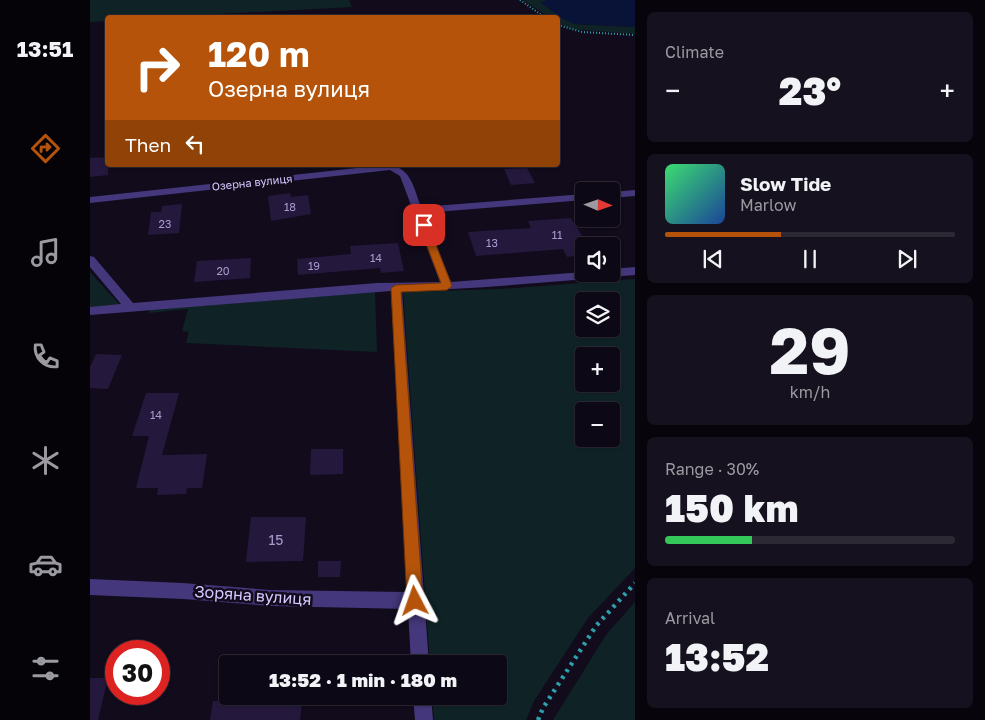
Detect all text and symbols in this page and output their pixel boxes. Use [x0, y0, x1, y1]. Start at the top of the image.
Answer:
text: 120 m [208, 33, 310, 75]
text: 13:51 [17, 35, 73, 62]
icon: right [125, 35, 190, 100]
text: Climate [665, 42, 724, 62]
text: 23° [779, 68, 841, 113]
text: − [665, 74, 680, 107]
text: + [940, 74, 955, 107]
text: Озерна вулиця [208, 75, 370, 102]
icon: left [181, 130, 209, 158]
icon: directions [28, 131, 63, 166]
text: Then [125, 133, 171, 156]
street label: Озерна вулиця [211, 171, 293, 193]
text: Slow Tide [740, 172, 831, 195]
north arrow [575, 182, 620, 228]
map controls [575, 182, 620, 447]
text: Marlow [740, 195, 796, 215]
house number: 18 [284, 200, 296, 213]
pin [403, 204, 445, 246]
icon: arrive [410, 211, 438, 239]
house number: 23 [159, 217, 171, 230]
house number: 11 [552, 228, 562, 241]
icon: music [28, 235, 63, 270]
house number: 13 [486, 236, 498, 249]
button: sound [575, 237, 620, 282]
icon: previous [699, 245, 727, 273]
icon: pause [796, 245, 824, 273]
icon: next [893, 245, 921, 273]
house number: 14 [370, 251, 382, 264]
house number: 19 [308, 259, 320, 272]
house number: 20 [216, 264, 230, 277]
button: layers [575, 292, 620, 337]
text: 29 [770, 310, 850, 388]
icon: phone [28, 339, 63, 374]
button: + [575, 347, 620, 392]
text: km/h [790, 382, 830, 402]
button: − [575, 402, 620, 447]
house number: 14 [150, 408, 162, 421]
icon: climate [28, 443, 63, 478]
text: Range · 30% [665, 459, 759, 479]
text: 150 km [665, 485, 799, 530]
house number: 15 [269, 531, 283, 548]
icon: car [28, 547, 63, 582]
position arrow [388, 574, 440, 626]
street label: Зоряна вулиця [194, 581, 312, 609]
text: Arrival [665, 608, 715, 628]
text: 13:52 [665, 634, 769, 679]
speed limit sign: 30 [105, 640, 170, 705]
icon: filters [28, 651, 63, 686]
text: 13:52 · 1 min · 180 m [269, 668, 457, 691]

